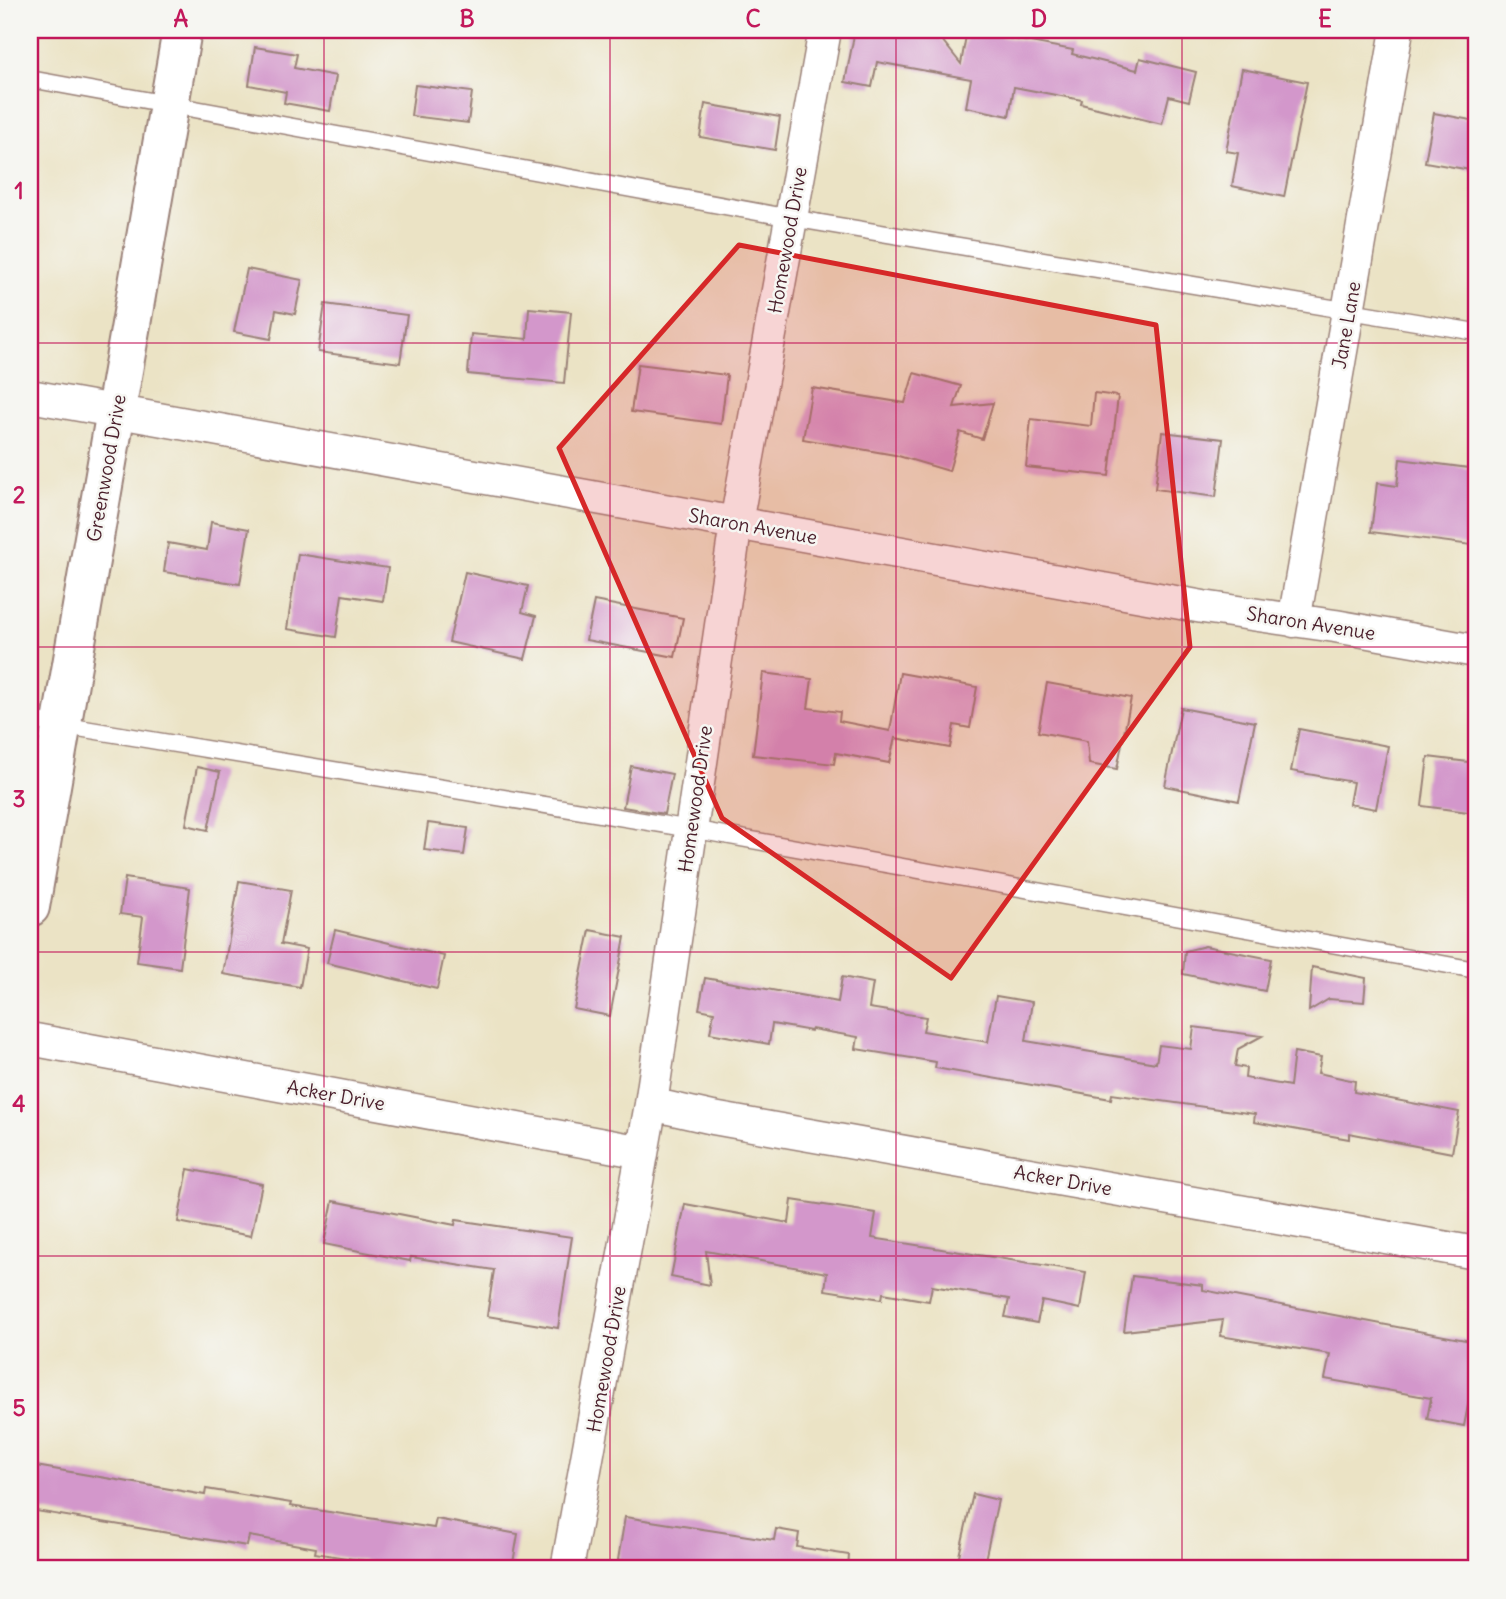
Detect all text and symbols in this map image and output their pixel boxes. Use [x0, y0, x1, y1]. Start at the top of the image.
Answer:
text: A [174, 4, 189, 33]
text: B [459, 4, 475, 33]
text: C [745, 4, 761, 33]
text: D [1031, 4, 1047, 33]
text: E [1318, 4, 1332, 33]
street label: Homewood Drive [762, 165, 812, 315]
text: 1 [14, 176, 24, 205]
street label: Jane Lane [1326, 279, 1366, 371]
street label: Greenwood Drive [81, 392, 131, 544]
text: 2 [13, 480, 26, 509]
street label: Sharon Avenue [687, 503, 819, 549]
street label: Sharon Avenue [1245, 601, 1377, 645]
street label: Homewood Drive [673, 724, 717, 874]
text: 3 [12, 784, 26, 813]
street label: Acker Drive [285, 1075, 387, 1115]
text: 4 [12, 1089, 26, 1118]
street label: Acker Drive [1012, 1160, 1114, 1200]
street label: Homewood Drive [581, 1284, 631, 1434]
text: 5 [12, 1393, 26, 1422]

